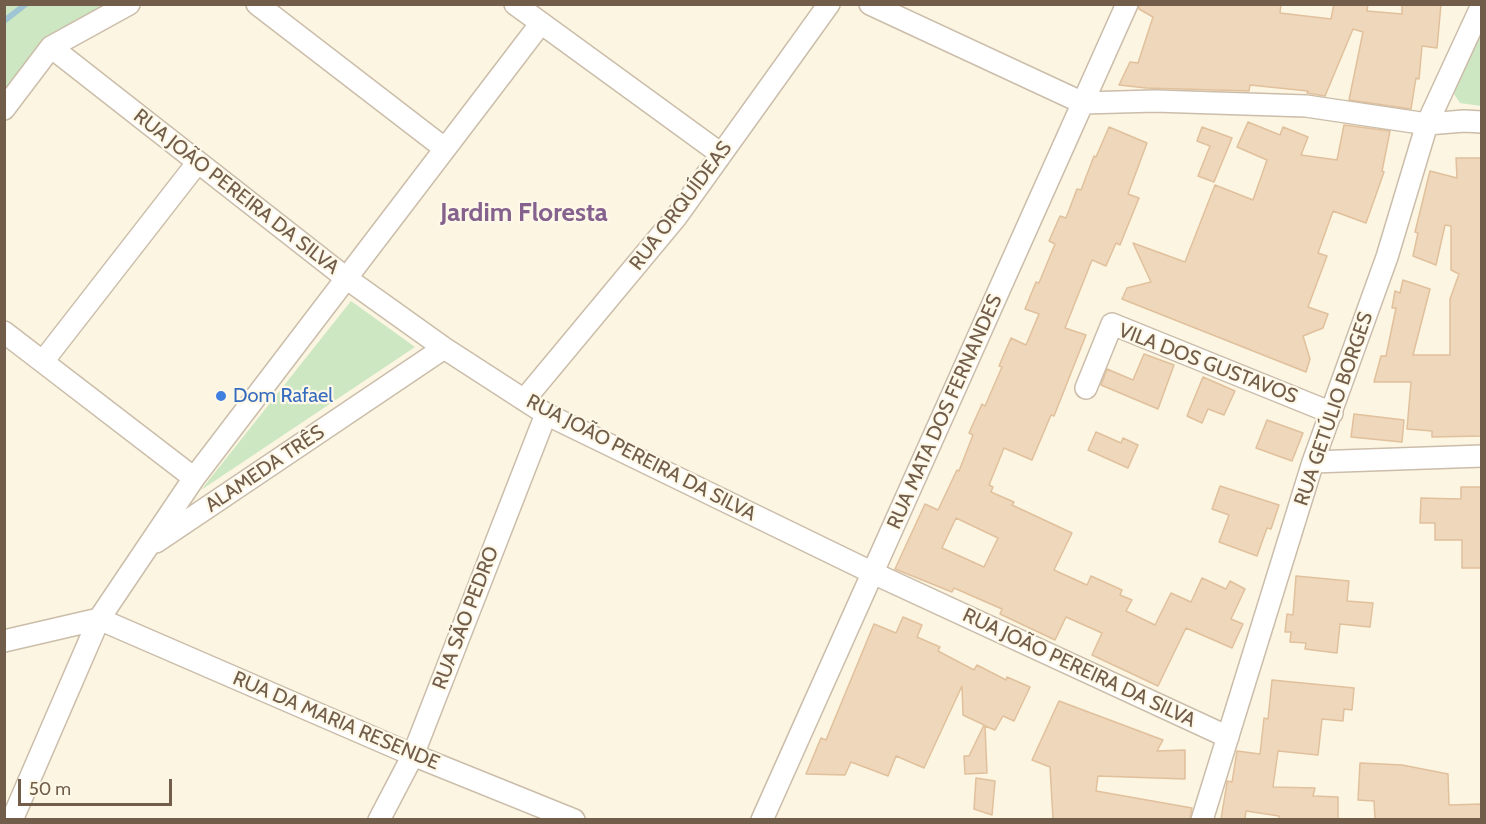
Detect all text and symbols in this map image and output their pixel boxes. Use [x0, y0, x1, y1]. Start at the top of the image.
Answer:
street label: RUA JOÃO PEREIRA DA SILVA [128, 104, 344, 280]
street label: RUA ORQUÍDEAS [625, 137, 737, 275]
district label: Jardim Floresta [440, 197, 608, 229]
street label: RUA MATA DOS FERNANDES [882, 291, 1008, 533]
street label: RUA GETÚLIO BORGES [1290, 309, 1378, 509]
street label: VILA DOS GUSTAVOS [1115, 319, 1301, 409]
place label: Dom Rafael [233, 384, 333, 408]
marker: Dom Rafael [214, 389, 228, 403]
street label: RUA JOÃO PEREIRA DA SILVA [522, 390, 760, 526]
street label: ALAMEDA TRÊS [201, 420, 329, 518]
street label: RUA SÃO PEDRO [428, 543, 504, 693]
street label: RUA JOÃO PEREIRA DA SILVA [959, 603, 1199, 733]
street label: RUA DA MARIA RESENDE [229, 667, 443, 775]
scale bar [21, 767, 176, 805]
text: 50 m [29, 778, 71, 800]

